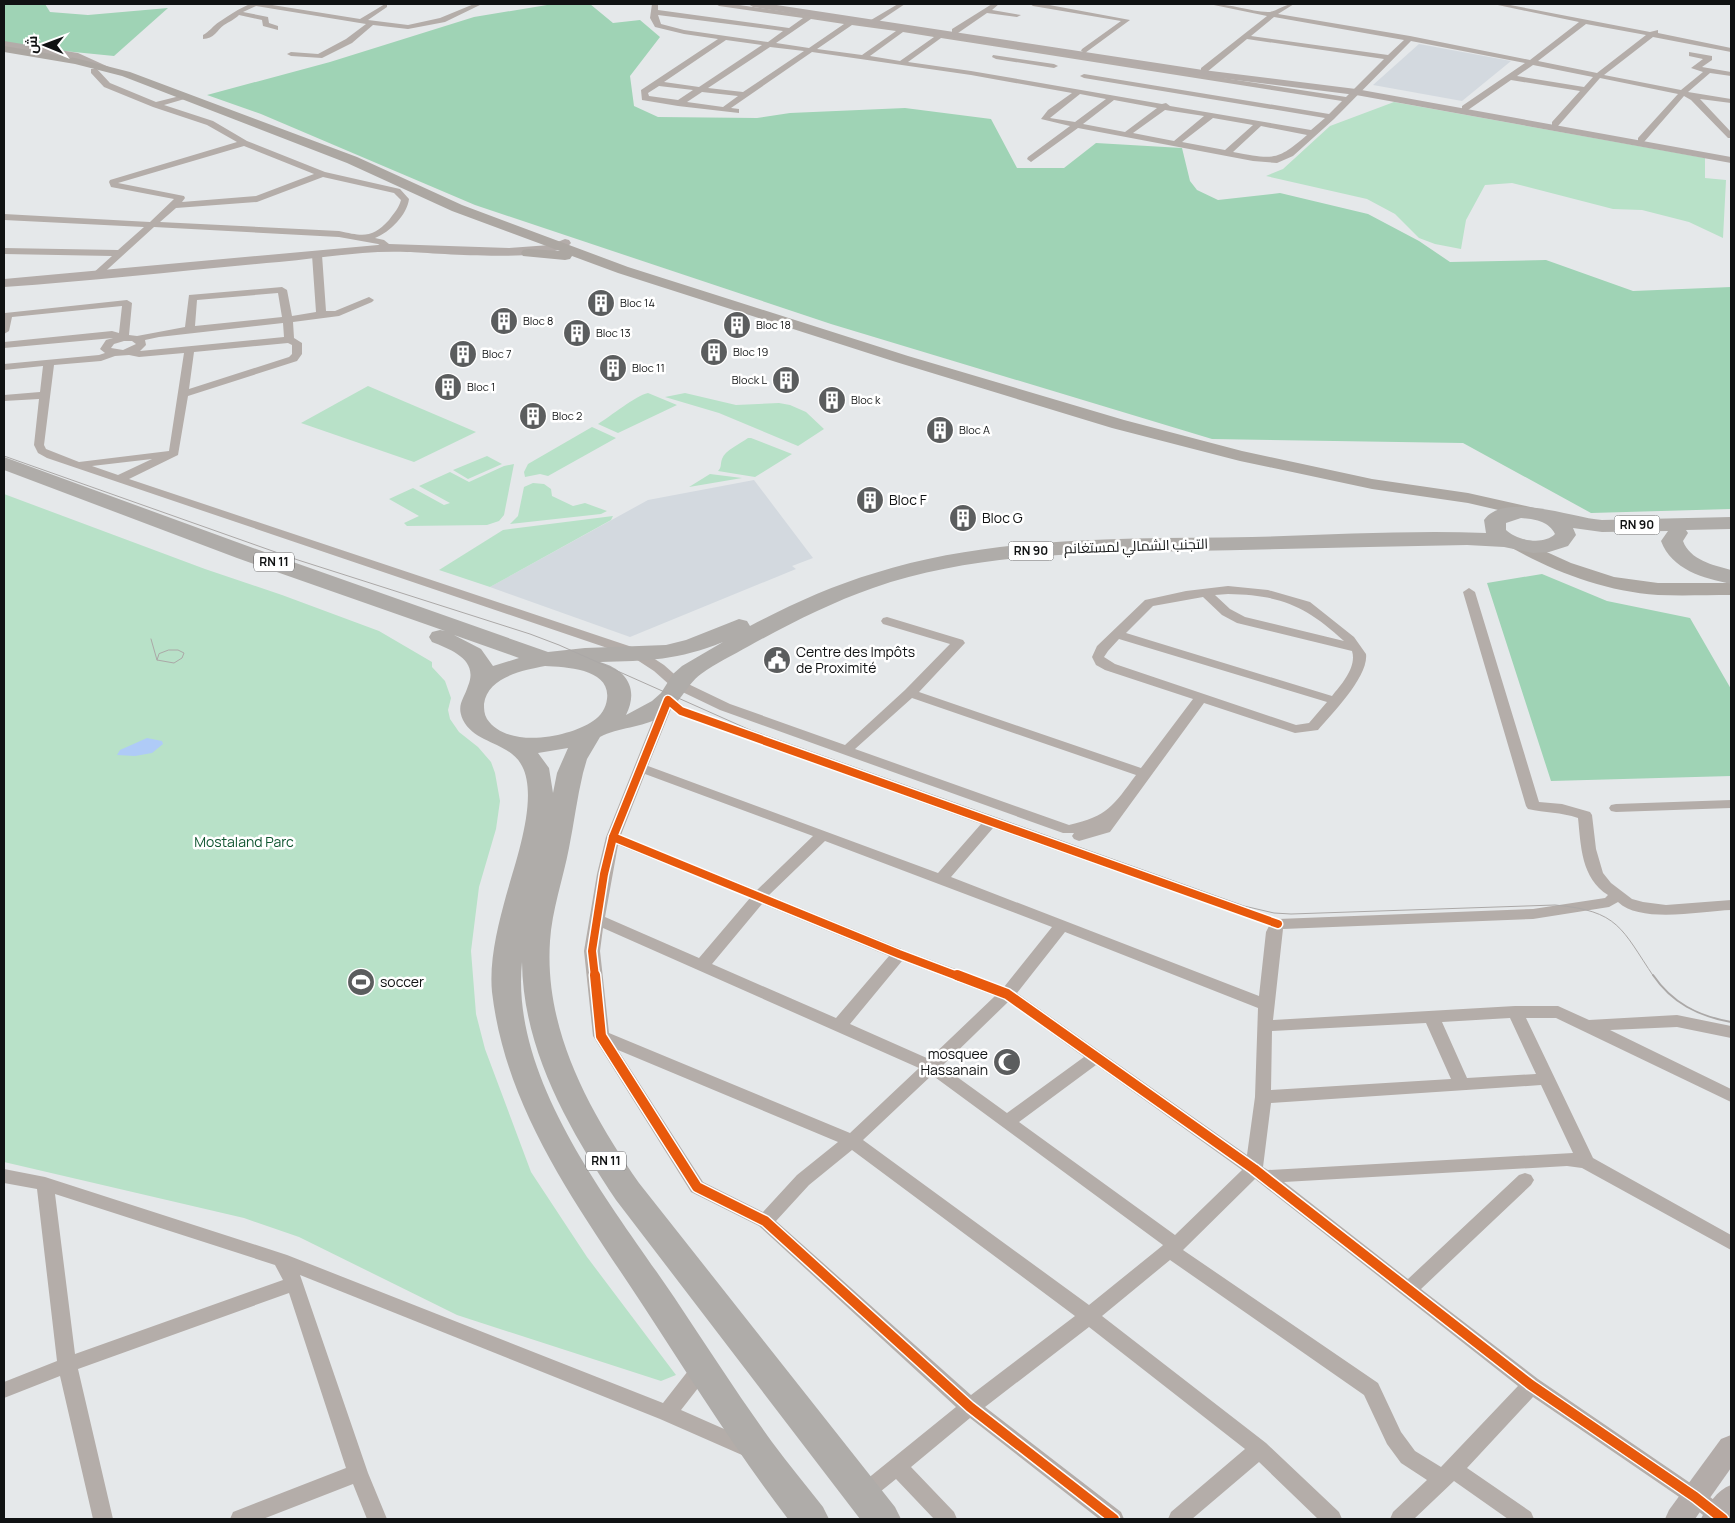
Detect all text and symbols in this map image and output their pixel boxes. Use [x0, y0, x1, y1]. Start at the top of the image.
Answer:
north arrow [20, 20, 70, 70]
text: ش [22, 36, 41, 54]
building icon: Bloc 14 [586, 288, 616, 318]
place label: Bloc 14 [620, 295, 655, 310]
building icon: Bloc 8 [489, 306, 519, 336]
building icon: Bloc 18 [722, 310, 752, 340]
place label: Bloc 8 [523, 313, 554, 328]
place label: Bloc 18 [756, 317, 791, 332]
building icon: Bloc 13 [562, 318, 592, 348]
place label: Bloc 13 [596, 325, 630, 340]
building icon: Bloc 19 [699, 337, 729, 367]
building icon: Bloc 7 [448, 339, 478, 369]
place label: Bloc 19 [733, 344, 768, 359]
place label: Bloc 7 [482, 346, 512, 361]
building icon: Bloc 11 [598, 353, 628, 383]
place label: Bloc 11 [632, 360, 665, 375]
building icon: Block L [771, 365, 801, 395]
building icon: Bloc 1 [433, 372, 463, 402]
place label: Block L [732, 372, 767, 387]
place label: Bloc 1 [467, 379, 495, 394]
building icon: Bloc k [817, 385, 847, 415]
place label: Bloc k [851, 392, 881, 407]
building icon: Bloc 2 [518, 401, 548, 431]
place label: Bloc 2 [552, 408, 582, 423]
building icon: Bloc A [925, 415, 955, 445]
place label: Bloc A [959, 422, 990, 437]
building icon: Bloc F [855, 485, 885, 515]
place label: Bloc F [889, 490, 927, 509]
building icon: Bloc G [948, 503, 978, 533]
place label: Bloc G [982, 508, 1023, 527]
road number: RN 90 [1614, 516, 1660, 534]
street label: التجنب الشمالي لمستغانم [1064, 533, 1209, 561]
road number: RN 90 [1008, 542, 1054, 560]
road number: RN 11 [254, 552, 294, 572]
place label: Centre des Impôts de Proximité [796, 642, 915, 677]
public building icon: Centre des Impôts de Proximité [762, 645, 792, 675]
park label: Mostaland Parc [194, 832, 294, 851]
sports icon: soccer [346, 967, 376, 997]
place label: soccer [380, 972, 424, 991]
place label: mosquee Hassanain [920, 1044, 988, 1079]
mosque icon: mosquee Hassanain [992, 1047, 1022, 1077]
road number: RN 11 [586, 1152, 626, 1170]

